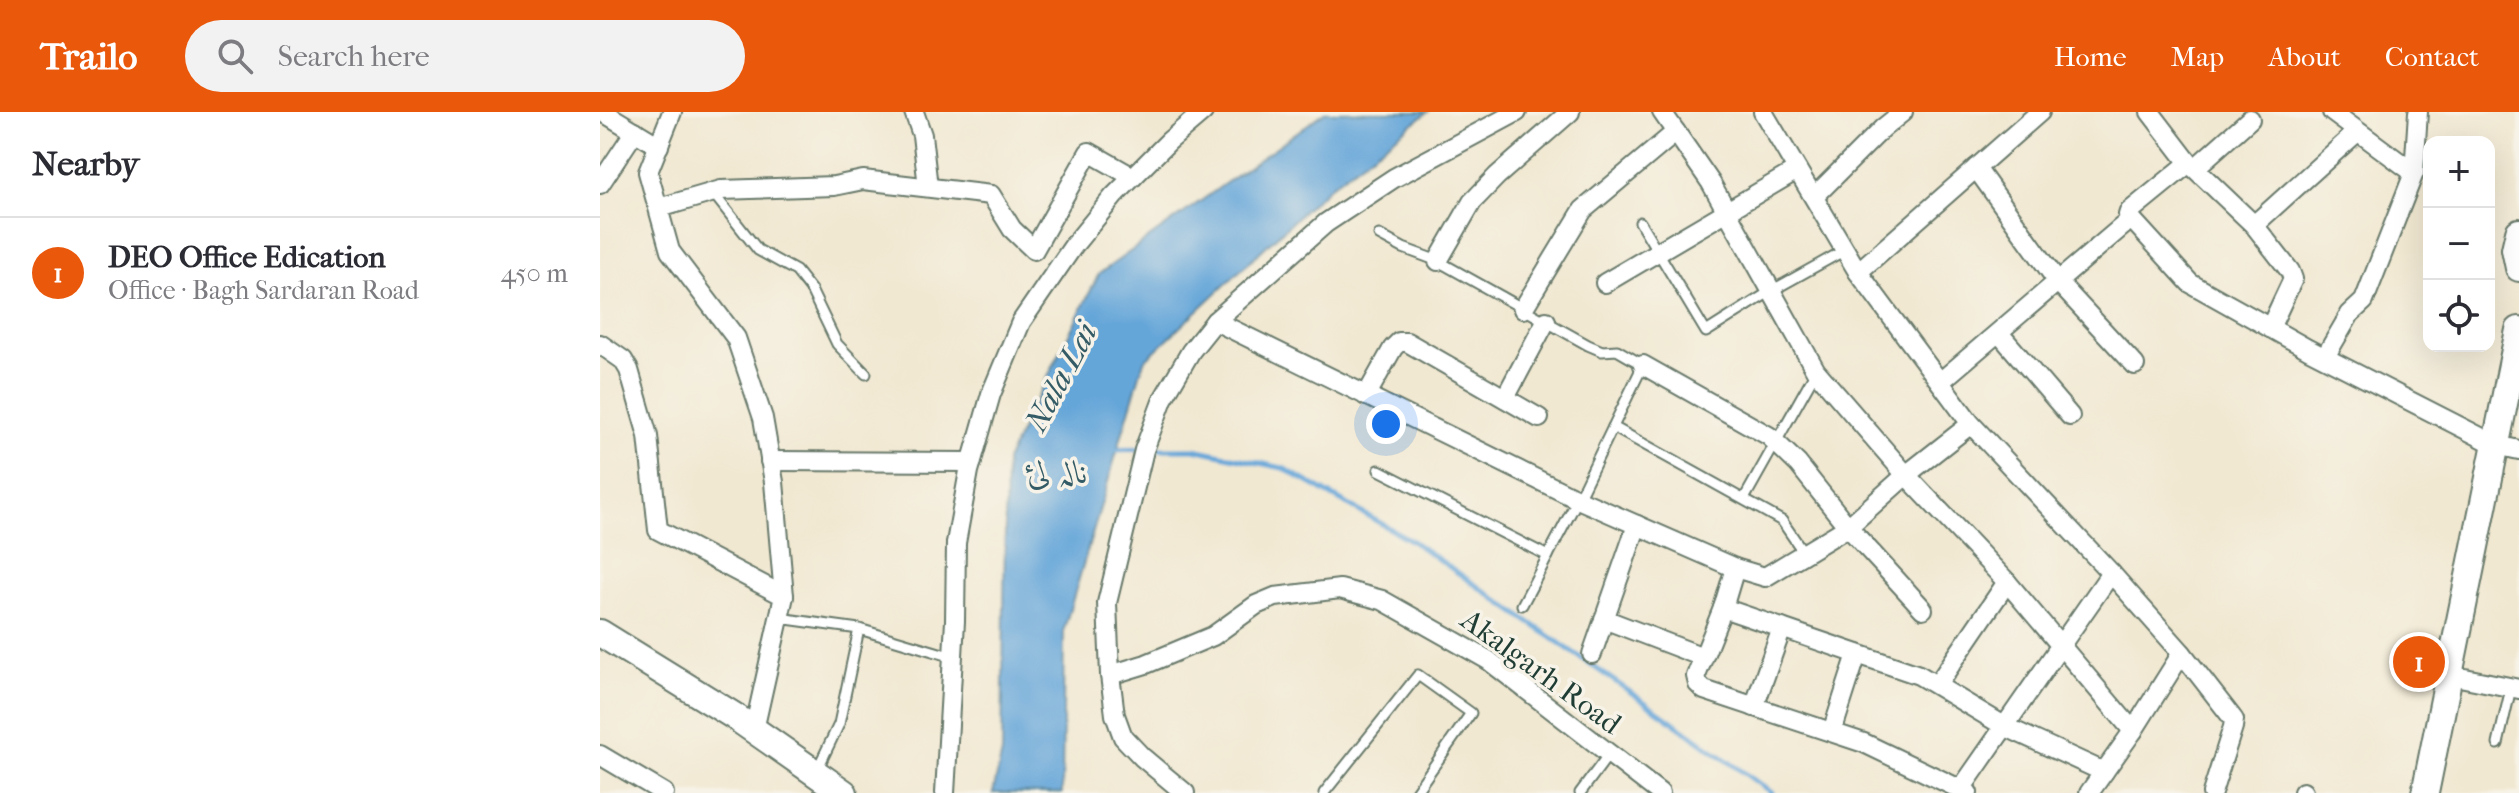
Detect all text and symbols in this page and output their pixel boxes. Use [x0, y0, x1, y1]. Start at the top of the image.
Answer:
search box [185, 20, 745, 92]
text: Trailo [40, 34, 137, 79]
icon: search [213, 34, 257, 78]
text: Search here [277, 39, 430, 74]
text: Home [2054, 40, 2127, 73]
text: Map [2171, 40, 2224, 73]
text: About [2268, 40, 2341, 73]
text: Contact [2385, 40, 2479, 73]
map controls [2423, 136, 2495, 352]
button: + [2423, 136, 2495, 208]
text: Nearby [32, 144, 139, 184]
button: − [2423, 208, 2495, 280]
text: DEO Office Edication [108, 240, 386, 275]
text: 1 [53, 258, 63, 289]
text: 450 m [501, 258, 568, 289]
text: Office · Bagh Sardaran Road [108, 275, 419, 306]
button: locate [2423, 280, 2495, 352]
water label: Nala Lai [1017, 314, 1106, 438]
your location [1366, 404, 1406, 444]
water label: نالہ لئ [1025, 454, 1088, 491]
street label: Akalgarh Road [1453, 602, 1628, 742]
pin: 1 [2393, 632, 2445, 692]

